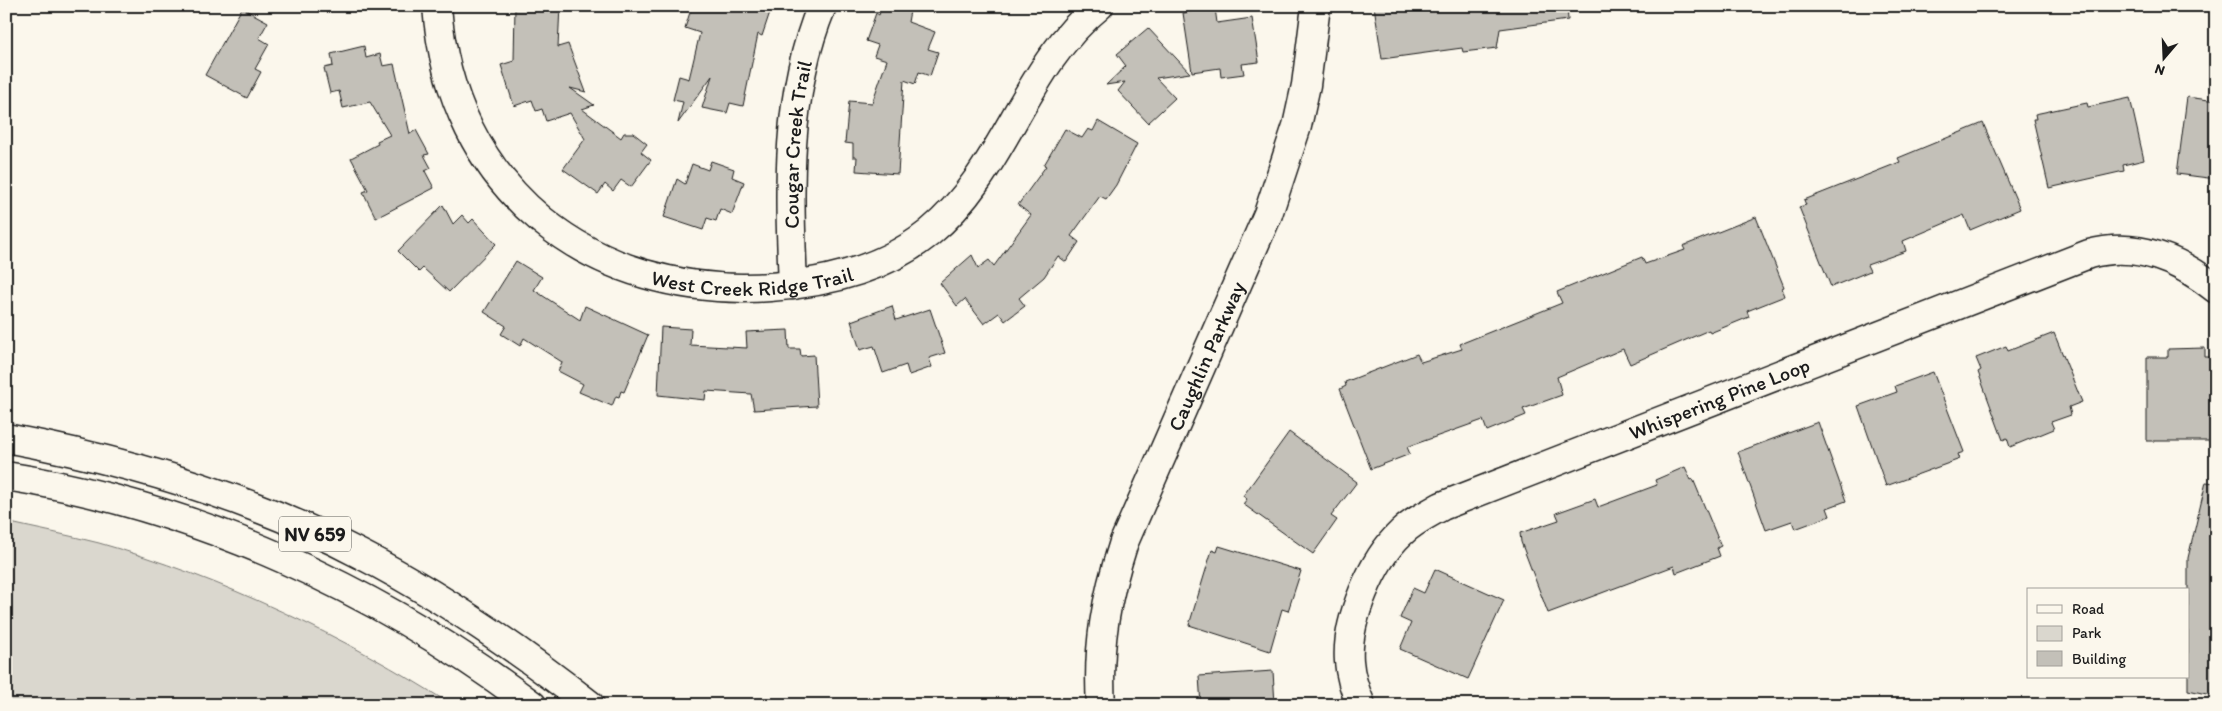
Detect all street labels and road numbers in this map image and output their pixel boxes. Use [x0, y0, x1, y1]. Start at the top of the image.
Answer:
street label: Cougar Creek Trail [778, 57, 816, 229]
street label: West Creek Ridge Trail [649, 261, 856, 300]
street label: Caughlin Parkway [1162, 277, 1250, 435]
street label: Whispering Pine Loop [1625, 352, 1813, 445]
road number: NV 659 [279, 516, 351, 552]

